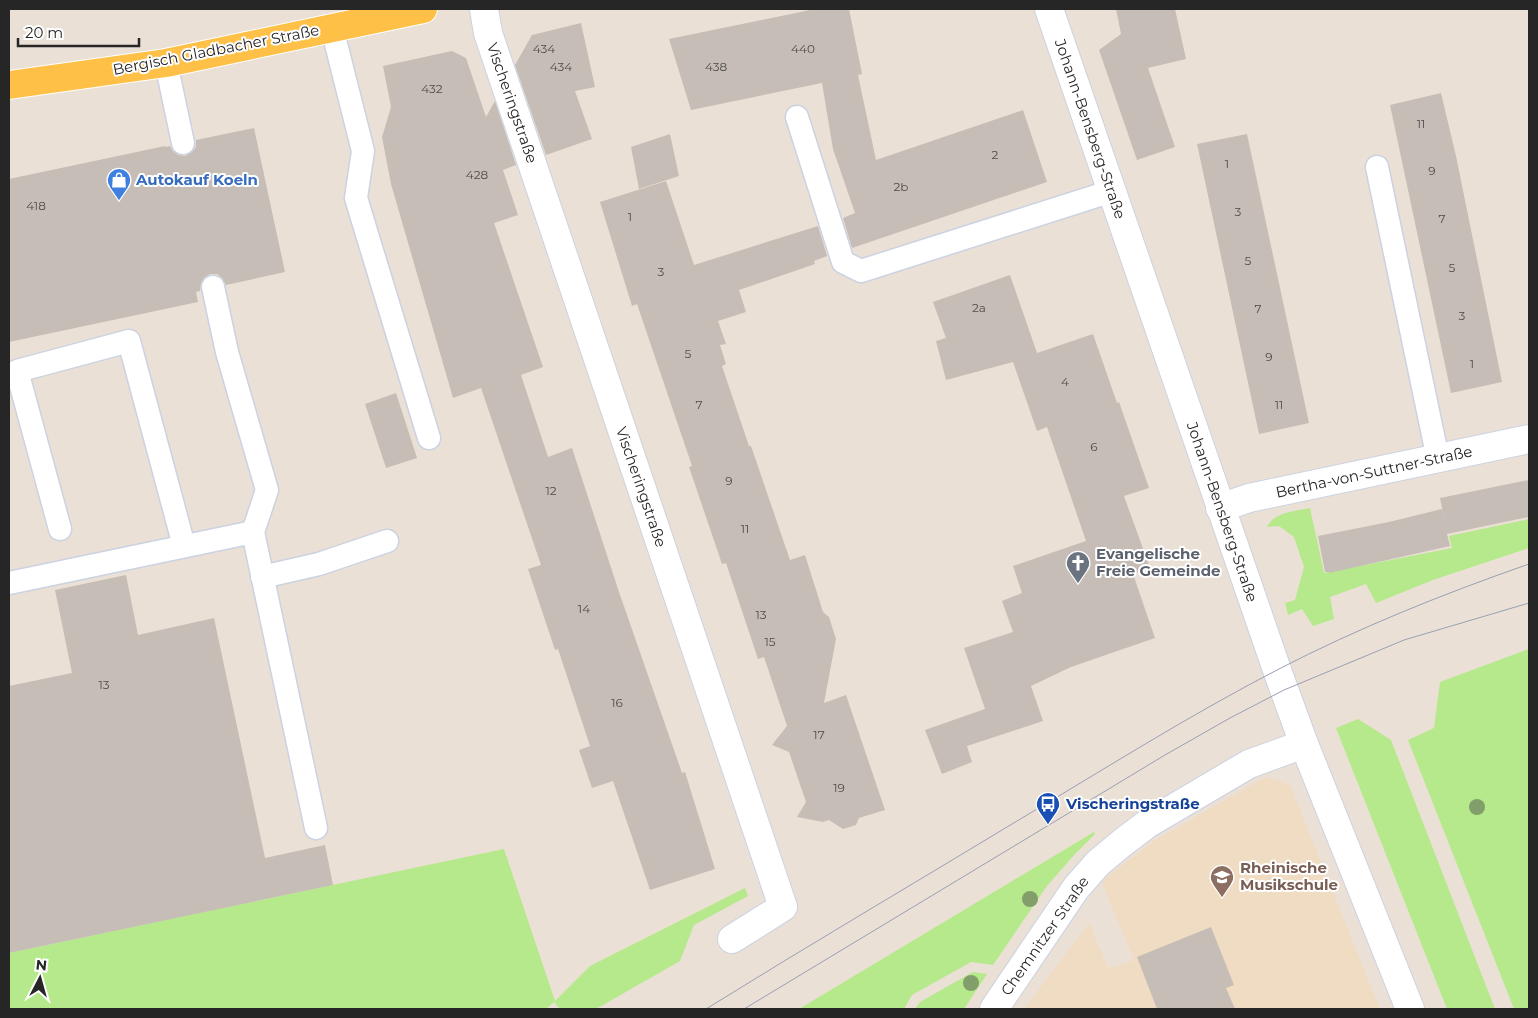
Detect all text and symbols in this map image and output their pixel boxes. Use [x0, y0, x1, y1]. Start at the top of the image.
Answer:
scale bar [18, 15, 139, 47]
street label: Bergisch Gladbacher Straße [111, 20, 321, 79]
text: 20 m [25, 23, 63, 42]
street label: Johann-Bensberg-Straße [1050, 35, 1130, 221]
street label: Vischeringstraße [483, 40, 542, 166]
house number: 434 [533, 41, 555, 56]
house number: 440 [791, 41, 815, 56]
house number: 434 [550, 59, 572, 74]
house number: 438 [705, 59, 727, 74]
house number: 432 [421, 81, 443, 96]
house number: 11 [1417, 116, 1425, 131]
house number: 2 [992, 147, 999, 162]
house number: 1 [1225, 156, 1229, 171]
house number: 9 [1428, 163, 1436, 178]
shop icon: Autokauf Koeln [106, 167, 132, 201]
house number: 428 [466, 167, 489, 182]
place label: Autokauf Koeln [135, 170, 258, 189]
house number: 2b [894, 179, 908, 194]
house number: 418 [26, 198, 46, 213]
house number: 3 [1235, 204, 1242, 219]
house number: 1 [628, 209, 632, 224]
house number: 7 [1438, 211, 1446, 226]
house number: 5 [1245, 253, 1252, 268]
house number: 5 [1449, 260, 1456, 275]
house number: 3 [658, 264, 665, 279]
house number: 2a [972, 300, 986, 315]
house number: 7 [1254, 301, 1262, 316]
house number: 3 [1459, 308, 1466, 323]
house number: 5 [685, 346, 692, 361]
house number: 9 [1265, 349, 1273, 364]
house number: 1 [1470, 356, 1474, 371]
house number: 4 [1061, 374, 1069, 389]
house number: 7 [695, 397, 703, 412]
house number: 11 [1275, 397, 1283, 412]
street label: Johann-Bensberg-Straße [1182, 418, 1262, 604]
street label: Vischeringstraße [612, 424, 671, 550]
house number: 6 [1090, 439, 1098, 454]
street label: Bertha-von-Suttner-Straße [1274, 441, 1474, 502]
house number: 9 [725, 473, 733, 488]
house number: 12 [545, 483, 557, 498]
house number: 11 [741, 521, 749, 536]
place label: Evangelische Freie Gemeinde [1096, 544, 1221, 580]
church icon: Evangelische Freie Gemeinde [1065, 550, 1091, 584]
house number: 14 [578, 601, 590, 616]
house number: 13 [755, 607, 767, 622]
house number: 15 [764, 634, 776, 649]
house number: 13 [98, 677, 110, 692]
house number: 16 [611, 695, 623, 710]
house number: 17 [813, 727, 825, 742]
house number: 19 [833, 780, 845, 795]
bus stop icon: Vischeringstraße [1035, 791, 1061, 825]
place label: Vischeringstraße [1065, 794, 1200, 813]
place label: Rheinische Musikschule [1240, 858, 1338, 894]
school or university icon: Rheinische Musikschule [1209, 864, 1235, 898]
street label: Chemnitzer Straße [996, 872, 1093, 999]
north arrow [15, 953, 65, 1003]
text: N [35, 956, 48, 975]

